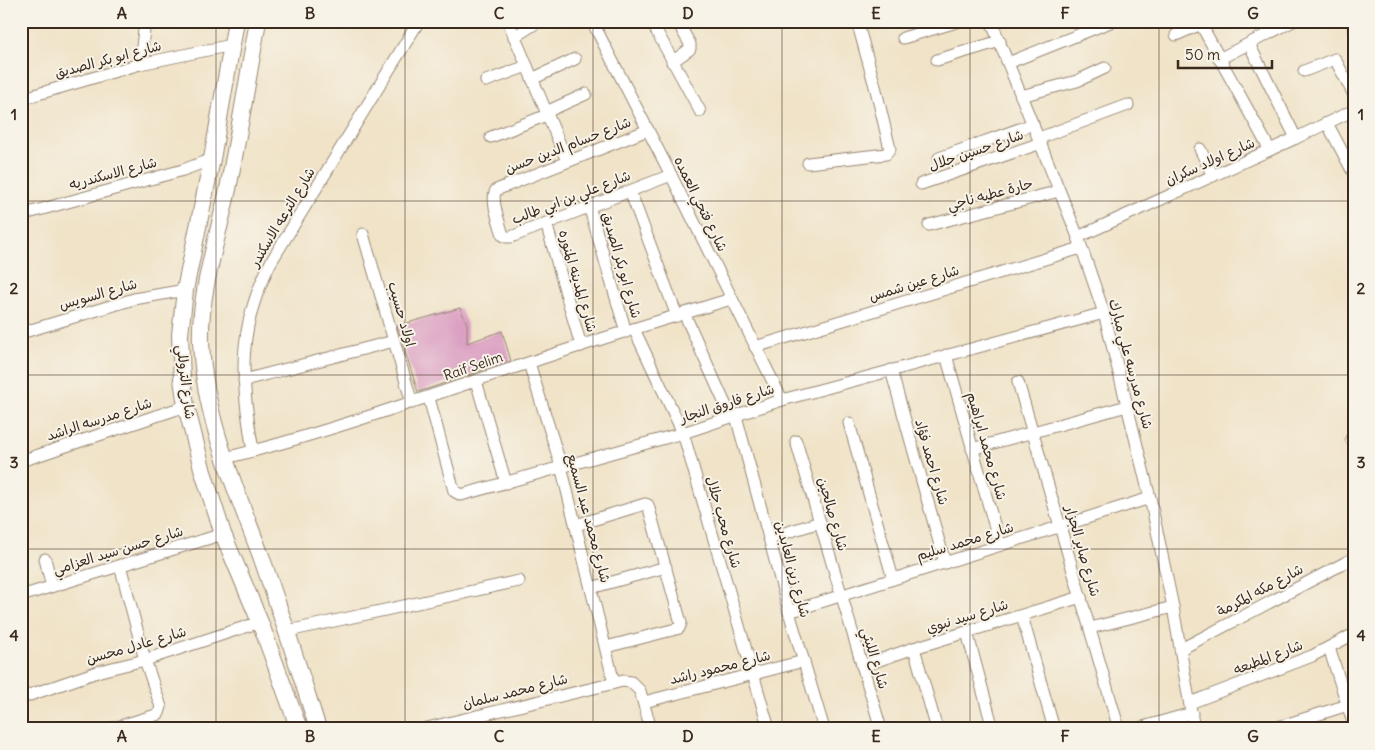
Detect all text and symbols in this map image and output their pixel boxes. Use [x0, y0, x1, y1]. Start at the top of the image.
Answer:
text: A [117, 3, 127, 23]
text: B [305, 3, 316, 23]
text: C [494, 3, 505, 23]
text: D [682, 3, 694, 23]
text: E [871, 3, 881, 23]
text: F [1060, 3, 1070, 23]
text: G [1247, 3, 1259, 23]
street label: شارع ابو بكر الصديق [53, 36, 164, 83]
scale bar [1178, 38, 1271, 70]
text: 50 m [1185, 45, 1220, 64]
text: 1 [11, 104, 17, 124]
text: 1 [1358, 104, 1364, 124]
street label: شارع حسام الدين حسن [502, 113, 634, 179]
street label: شارع حسين جلال [926, 125, 1026, 176]
street label: شارع اولاد سكران [1162, 133, 1258, 190]
street label: شارع الاسكندريه [67, 153, 159, 194]
street label: شارع فتحي العمده [667, 153, 732, 256]
street label: شارع الترعه الاسكندر [245, 164, 320, 271]
street label: شارع علي بن ابي طالب [509, 166, 634, 232]
street label: حارة عطيه ناجي [945, 174, 1036, 218]
street label: شارع ابو بكر الصديق [597, 210, 646, 320]
street label: شارع المدينه المنوره [554, 228, 601, 335]
street label: شارع عين شمس [867, 261, 962, 306]
street label: شارع السويس [57, 274, 139, 315]
text: 2 [10, 278, 19, 298]
text: 2 [1357, 278, 1366, 298]
street label: اولاد حسيب [384, 279, 420, 349]
street label: شارع مدرسه علي مبارك [1101, 297, 1157, 432]
street label: شارع التروللي [169, 344, 199, 421]
street label: Raif Selim [441, 347, 505, 385]
street label: شارع فاروق النجار [676, 379, 777, 428]
street label: شارع محمد ابراهيم [961, 390, 1011, 503]
street label: شارع مدرسه الراشد [44, 393, 154, 446]
street label: شارع احمد فؤاد [910, 417, 953, 507]
street label: شارع محمد عبد السميع [561, 451, 615, 585]
text: 3 [9, 452, 19, 472]
text: 3 [1356, 452, 1366, 472]
street label: شارع محب جلال [701, 474, 746, 571]
street label: شارع صالحين [813, 475, 852, 553]
street label: شارع صابر الجزار [1060, 502, 1105, 599]
street label: شارع محمد سليم [914, 518, 1016, 566]
street label: شارع زين العابدين [770, 519, 815, 620]
street label: شارع حسن سيد العزامي [51, 522, 186, 582]
street label: شارع مكه المكرمة [1214, 560, 1307, 621]
street label: شارع سيد نبوي [924, 595, 1011, 639]
street label: شارع عادل محسن [84, 622, 188, 669]
text: 4 [9, 625, 19, 645]
street label: شارع الليثي [853, 625, 893, 692]
text: 4 [1356, 625, 1366, 645]
street label: شارع المطبعه [1231, 636, 1306, 679]
street label: شارع محمود راشد [668, 646, 773, 689]
street label: شارع محمد سلمان [461, 669, 570, 714]
text: A [117, 726, 127, 746]
text: B [305, 726, 316, 746]
text: C [494, 726, 505, 746]
text: D [682, 726, 694, 746]
text: E [871, 726, 881, 746]
text: F [1060, 726, 1070, 746]
text: G [1247, 726, 1259, 746]

